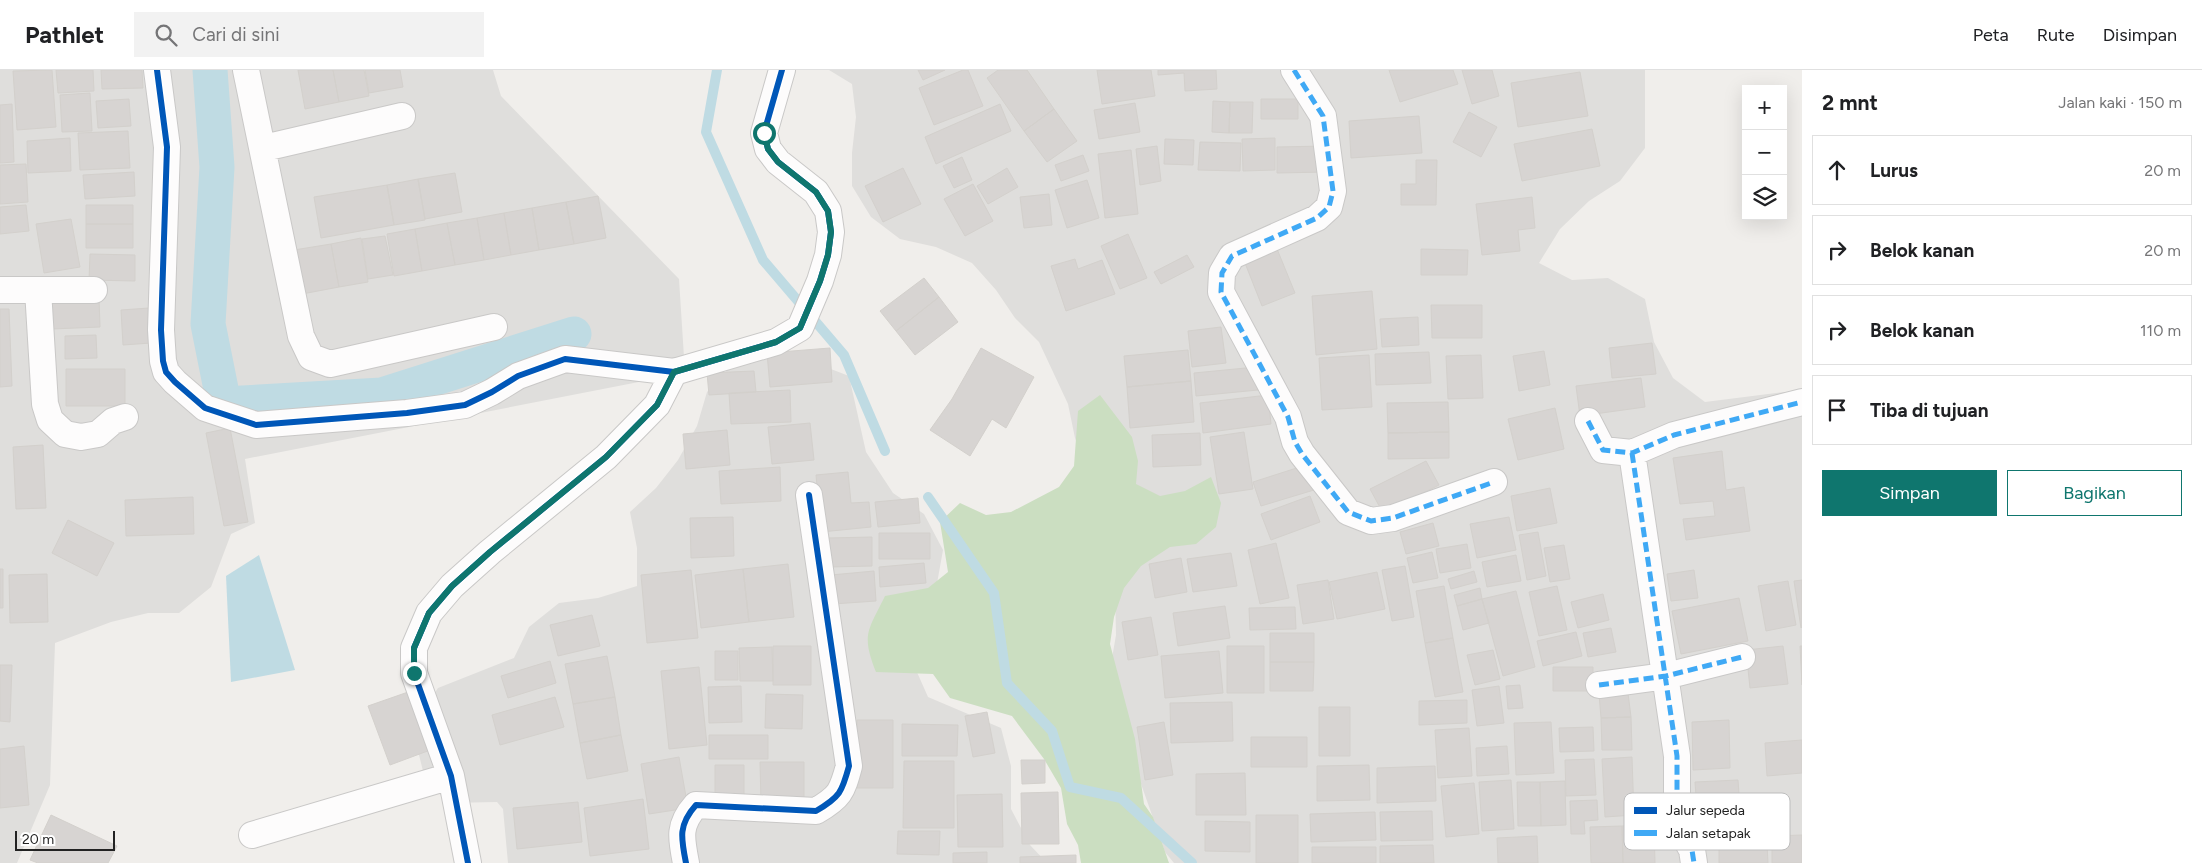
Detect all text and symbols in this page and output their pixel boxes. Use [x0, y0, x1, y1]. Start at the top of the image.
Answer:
search box [134, 12, 484, 57]
text: Pathlet [25, 20, 104, 49]
icon: search [152, 21, 180, 49]
text: Cari di sini [192, 23, 280, 46]
text: Peta [1973, 24, 2009, 46]
text: Rute [2037, 24, 2075, 46]
text: Disimpan [2103, 24, 2177, 46]
map controls [1742, 85, 1787, 220]
button: + [1742, 85, 1787, 130]
text: 2 mnt [1822, 90, 1878, 115]
text: Jalan kaki · 150 m [2058, 93, 2182, 112]
route start [753, 122, 776, 145]
button: − [1742, 130, 1787, 175]
icon: ahead [1823, 156, 1851, 184]
text: Lurus [1870, 159, 1918, 182]
text: 20 m [2144, 161, 2181, 180]
button: layers [1742, 175, 1787, 220]
icon: right [1823, 236, 1851, 264]
text: Belok kanan [1870, 239, 1974, 262]
text: 20 m [2144, 241, 2181, 260]
icon: right [1823, 316, 1851, 344]
text: Belok kanan [1870, 319, 1974, 342]
text: 110 m [2140, 321, 2181, 340]
icon: arrive [1823, 396, 1851, 424]
text: Tiba di tujuan [1870, 399, 1989, 422]
button: Simpan [1822, 470, 1997, 516]
button: Bagikan [2007, 470, 2182, 516]
route end [403, 662, 426, 685]
legend [1624, 793, 1790, 850]
text: Jalur sepeda [1666, 802, 1745, 819]
text: Jalan setapak [1666, 825, 1751, 842]
scale bar [15, 828, 115, 851]
text: 20 m [22, 831, 54, 848]

